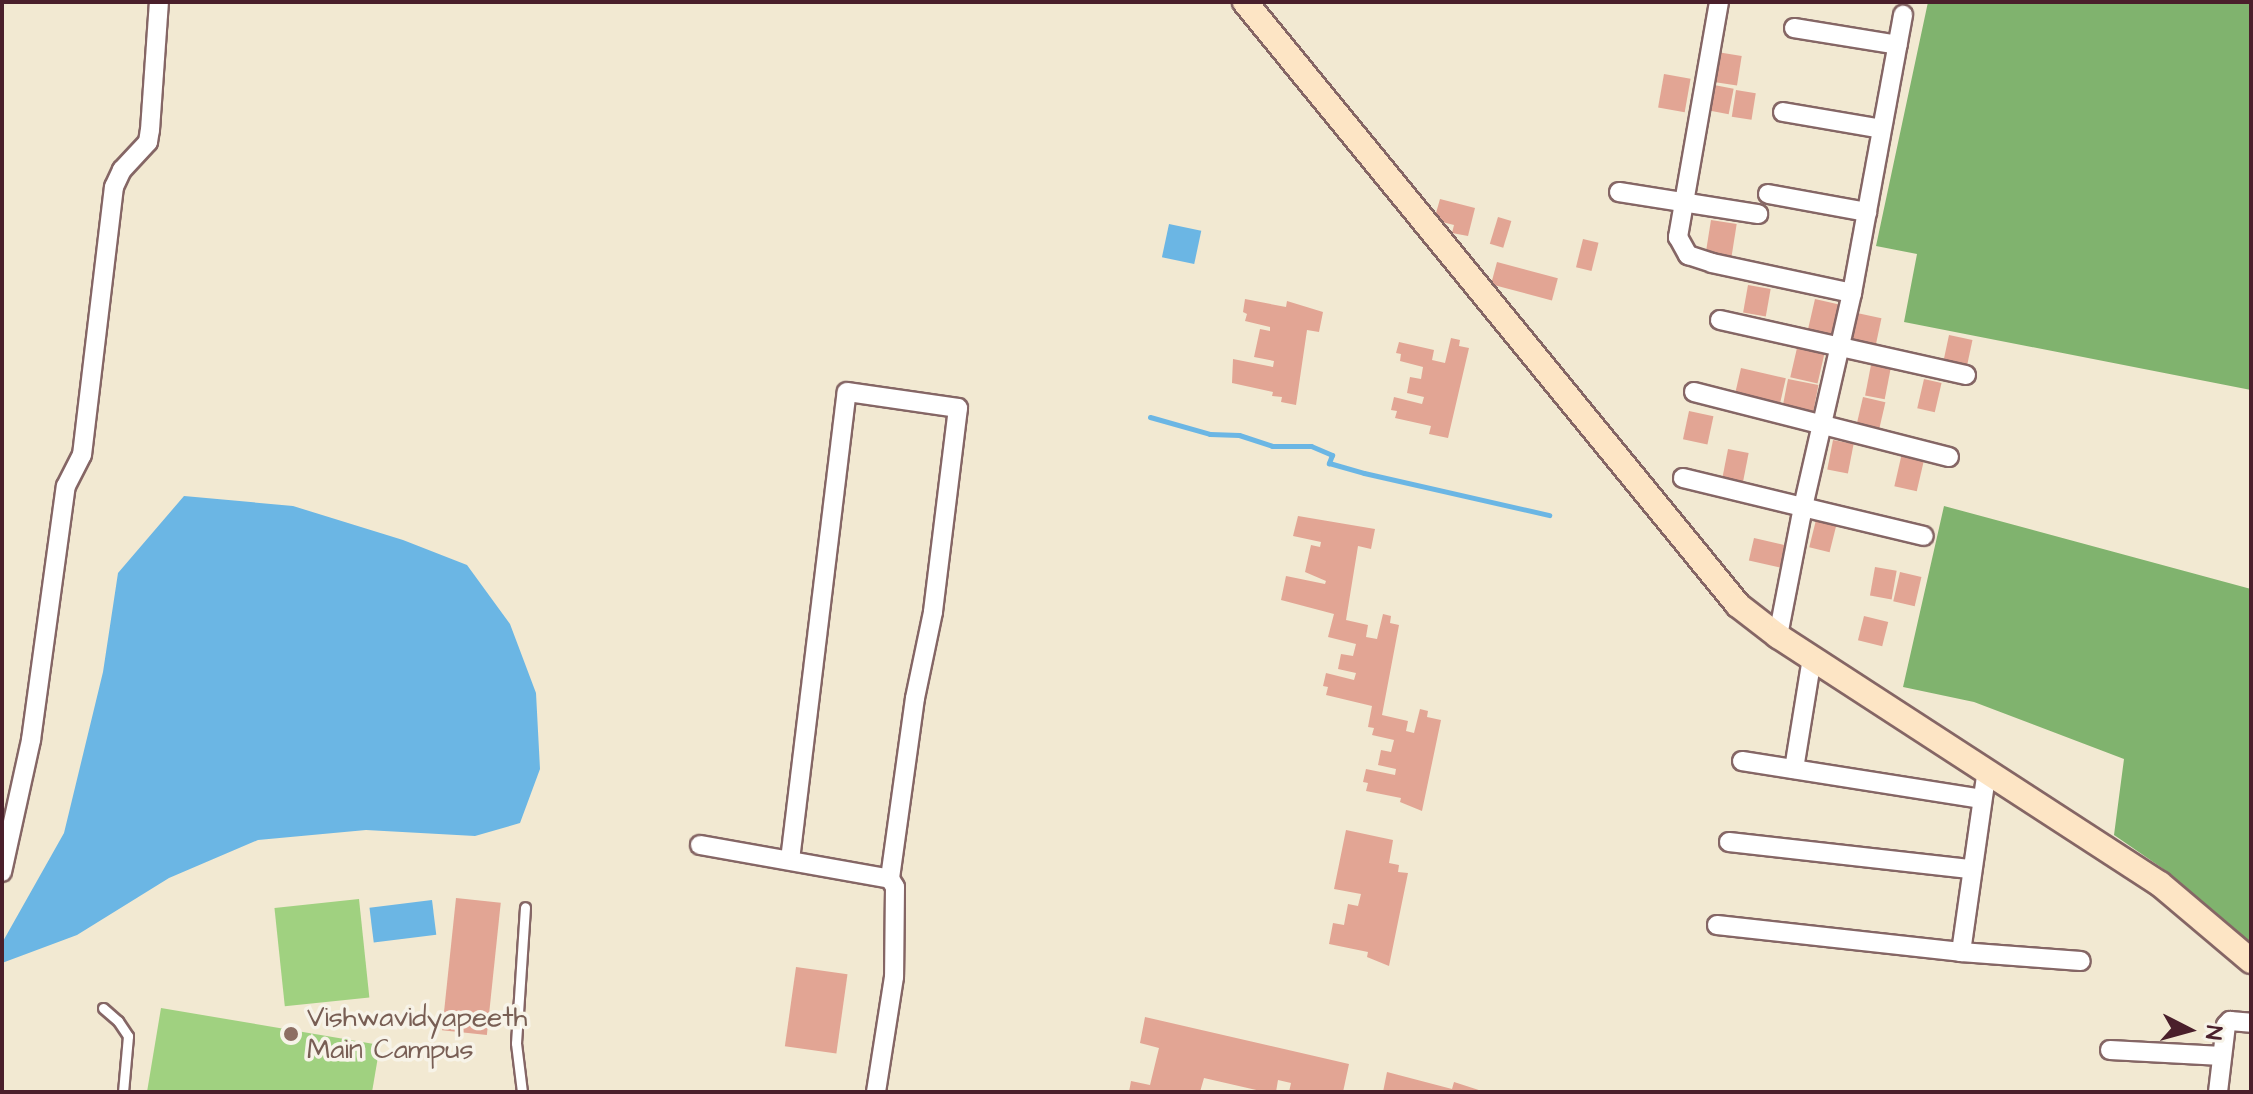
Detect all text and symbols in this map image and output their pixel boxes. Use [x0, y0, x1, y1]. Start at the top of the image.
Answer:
north arrow [2149, 990, 2229, 1070]
place label: Vishwavidyapeeth Main Campus [307, 1001, 527, 1067]
text: N [2197, 1024, 2230, 1041]
marker: Vishwavidyapeeth Main Campus [282, 1025, 300, 1043]

